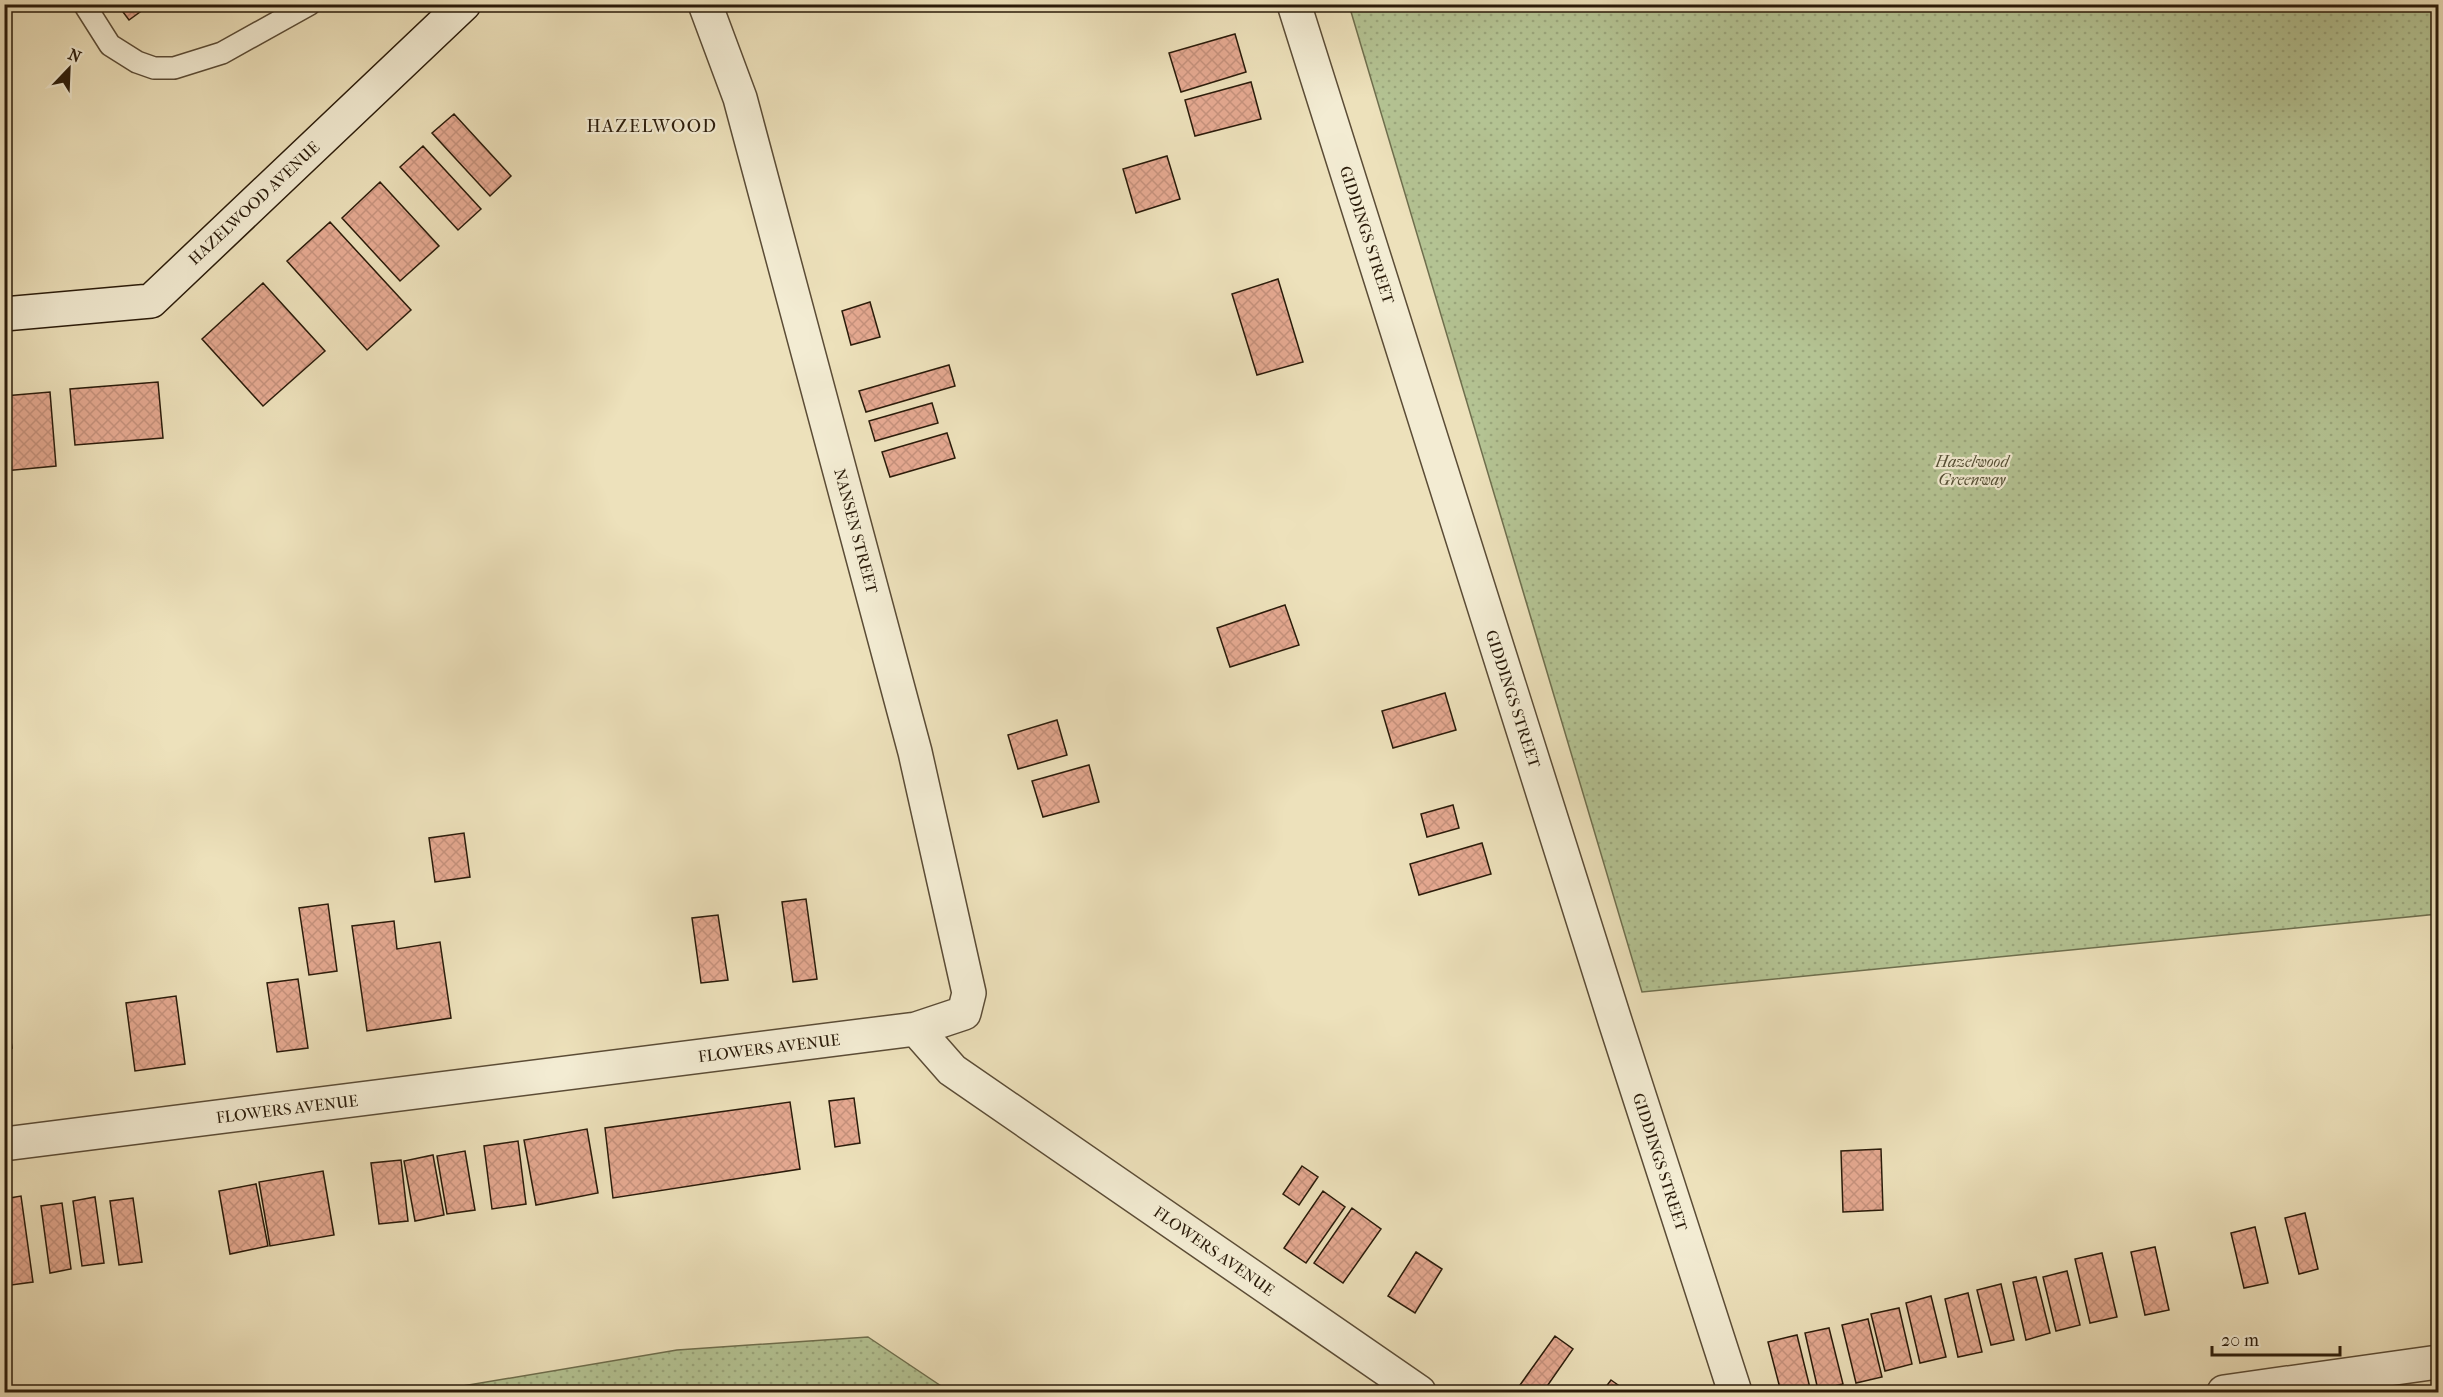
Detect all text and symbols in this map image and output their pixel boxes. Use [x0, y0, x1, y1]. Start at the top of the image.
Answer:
north arrow [39, 39, 99, 99]
text: N [65, 45, 85, 67]
district label: HAZELWOOD [586, 116, 718, 137]
street label: HAZELWOOD AVENUE [185, 137, 324, 269]
street label: GIDDINGS STREET [1336, 164, 1398, 307]
park label: Hazelwood Greenway [1935, 452, 2010, 489]
street label: NANSEN STREET [830, 466, 882, 596]
street label: GIDDINGS STREET [1482, 628, 1544, 771]
street label: FLOWERS AVENUE [697, 1030, 841, 1066]
street label: FLOWERS AVENUE [215, 1091, 359, 1127]
street label: GIDDINGS STREET [1629, 1091, 1691, 1234]
street label: FLOWERS AVENUE [1150, 1202, 1278, 1300]
scale bar [2212, 1319, 2340, 1357]
text: 20 m [2221, 1330, 2259, 1351]

